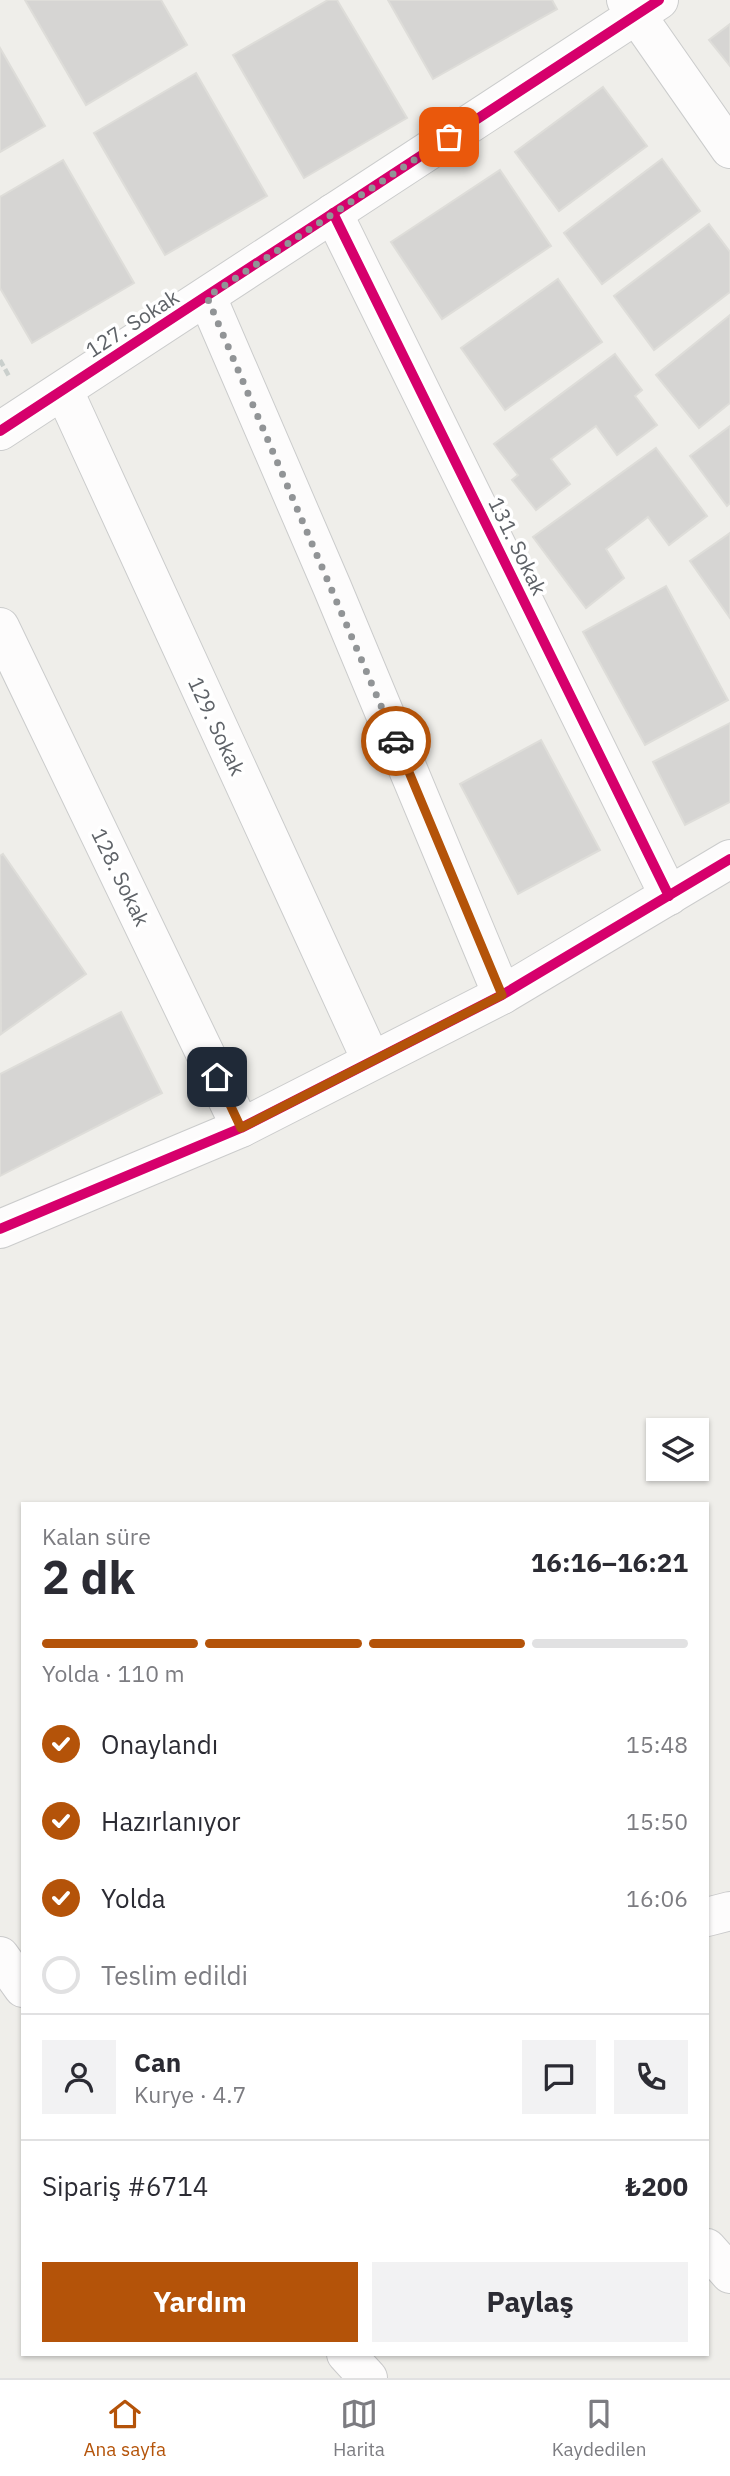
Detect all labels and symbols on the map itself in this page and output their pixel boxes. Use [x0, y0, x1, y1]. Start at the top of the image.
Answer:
pin [419, 107, 479, 167]
street label: 127. Sokak [80, 282, 184, 364]
street label: 131. Sokak [482, 492, 554, 600]
street label: 129. Sokak [182, 672, 252, 780]
courier [361, 706, 431, 776]
street label: 128. Sokak [85, 823, 157, 931]
pin [187, 1047, 247, 1107]

